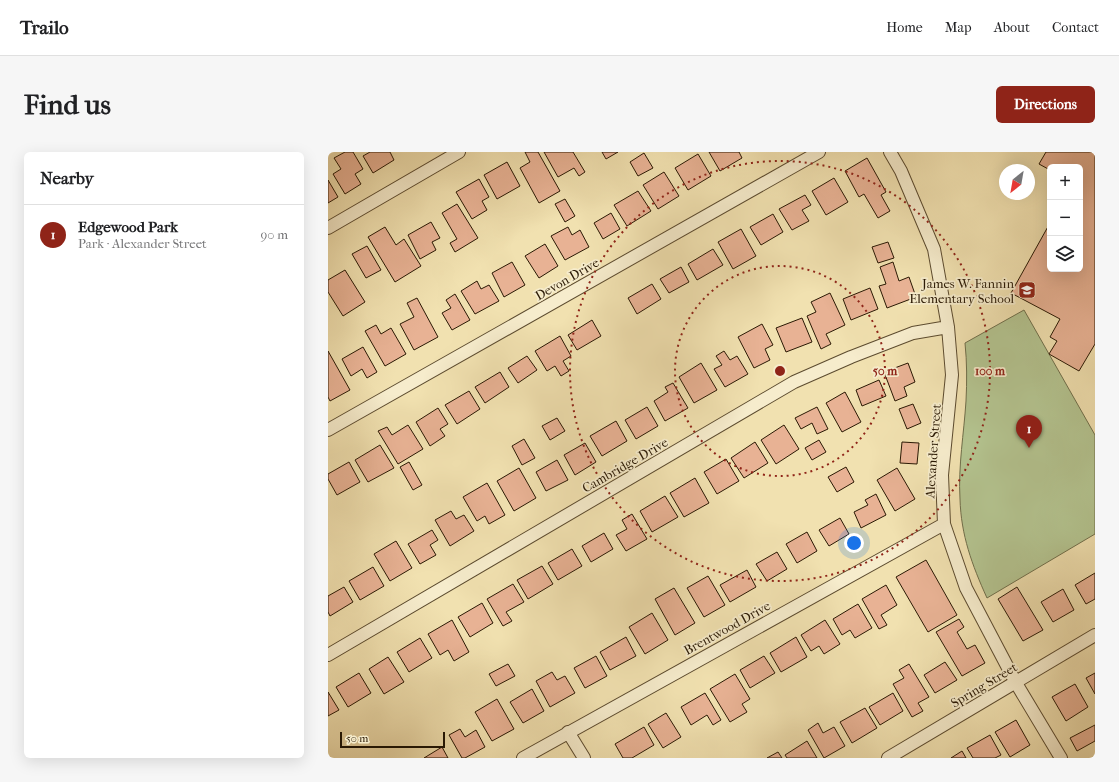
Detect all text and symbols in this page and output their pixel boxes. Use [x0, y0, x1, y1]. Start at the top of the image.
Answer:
text: Trailo [20, 17, 69, 39]
text: Home [886, 19, 923, 36]
text: Map [945, 19, 972, 36]
text: About [994, 19, 1030, 36]
text: Contact [1052, 19, 1099, 36]
button: Directions [996, 86, 1095, 123]
text: Find us [24, 88, 111, 121]
north arrow [999, 164, 1035, 200]
map controls [1047, 164, 1083, 272]
button: + [1047, 164, 1083, 200]
text: Nearby [40, 168, 94, 188]
button: − [1047, 200, 1083, 236]
text: Edgewood Park [78, 218, 178, 236]
text: 1 [51, 227, 55, 242]
text: 90 m [260, 227, 288, 242]
text: Park · Alexander Street [78, 236, 207, 251]
button: layers [1047, 236, 1083, 272]
street label: Devon Drive [532, 254, 602, 303]
place label: James W. Fannin Elementary School [909, 276, 1014, 306]
school or university icon: James W. Fannin Elementary School [1017, 280, 1037, 300]
centre of rings [773, 364, 787, 378]
text: 50 m [873, 364, 898, 378]
text: 100 m [975, 364, 1006, 378]
street label: Alexander Street [922, 403, 944, 500]
pin: 1 [1016, 415, 1042, 448]
street label: Cambridge Drive [579, 434, 671, 496]
your location [844, 533, 864, 553]
street label: Brentwood Drive [681, 598, 773, 658]
street label: Spring Street [948, 659, 1020, 711]
scale bar [340, 730, 445, 749]
text: 50 m [346, 732, 368, 745]

